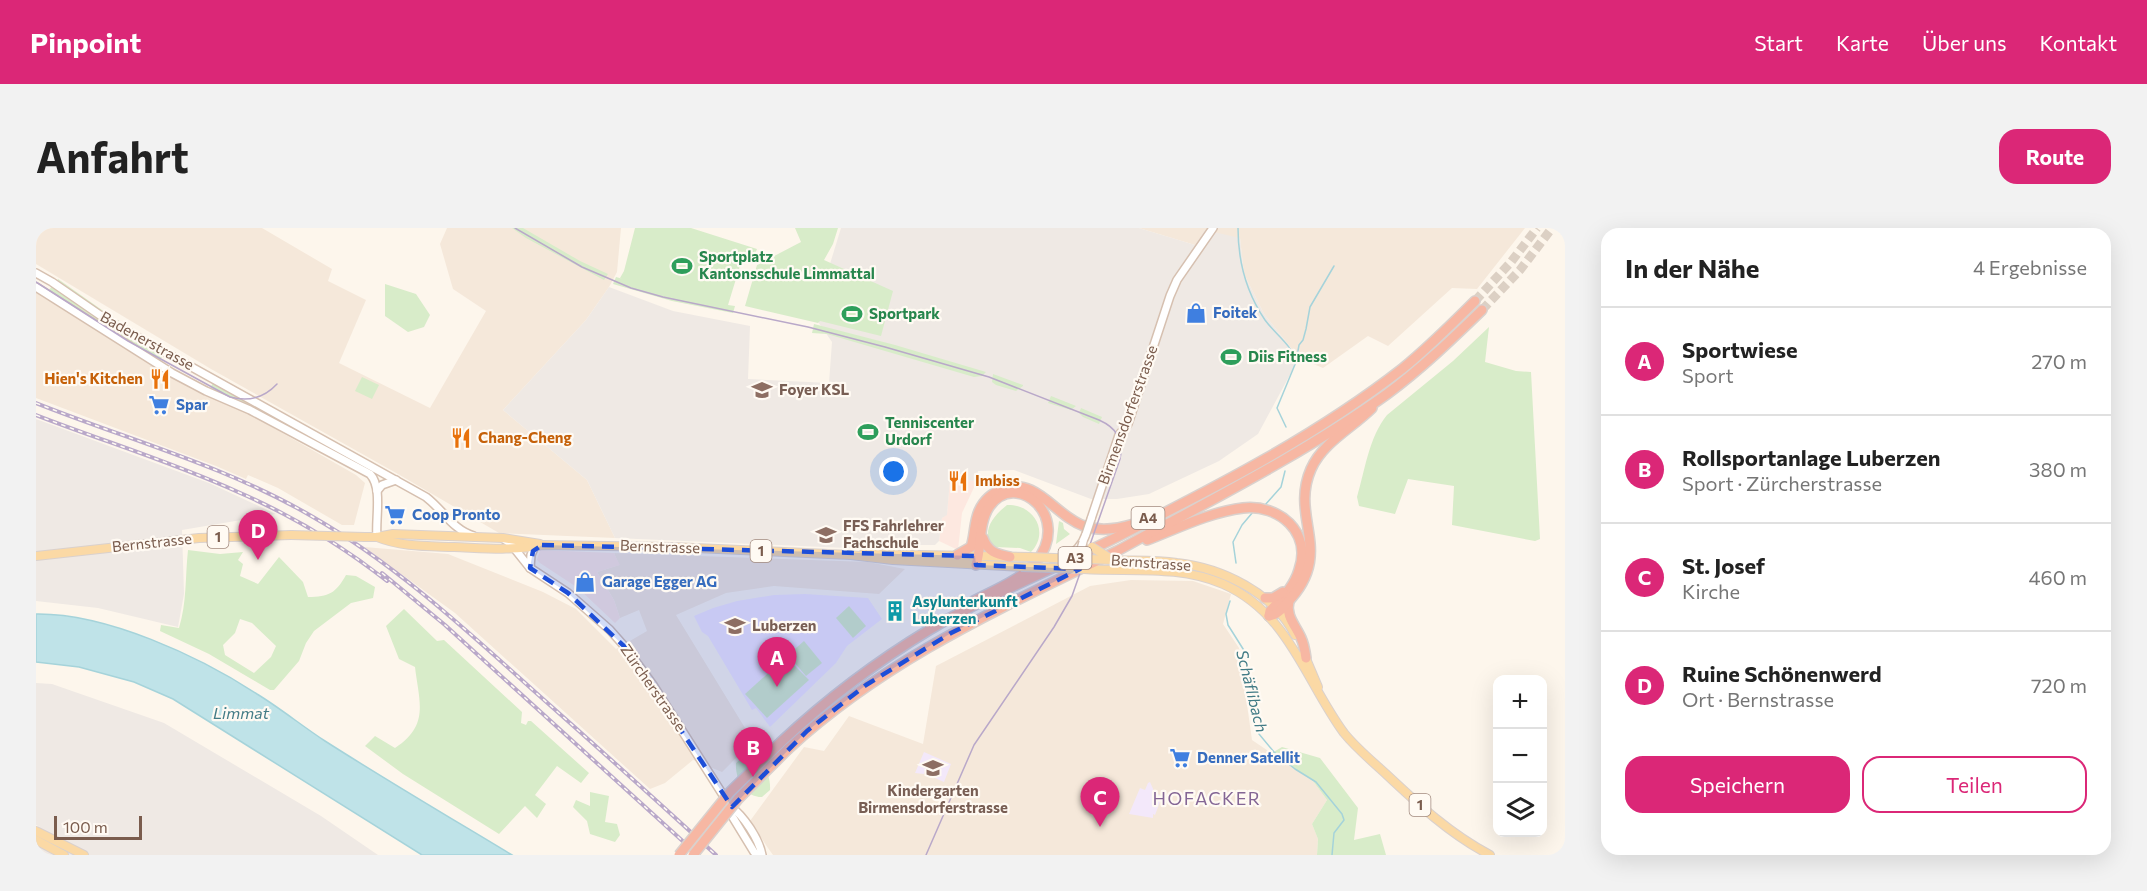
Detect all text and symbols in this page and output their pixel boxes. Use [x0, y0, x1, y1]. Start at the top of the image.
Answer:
text: Pinpoint [30, 25, 141, 59]
text: Start [1754, 30, 1803, 55]
text: Karte [1836, 30, 1889, 55]
text: Über uns [1922, 30, 2006, 55]
text: Kontakt [2039, 30, 2117, 55]
button: Route [1999, 129, 2111, 184]
text: Anfahrt [36, 130, 189, 182]
place label: Sportplatz Kantonsschule Limmattal [699, 247, 875, 282]
text: In der Nähe [1625, 252, 1760, 283]
sports icon: Sportplatz Kantonsschule Limmattal [670, 254, 694, 278]
text: 4 Ergebnisse [1973, 255, 2087, 279]
shop icon: Foitek [1184, 301, 1208, 325]
sports icon: Sportpark [840, 302, 864, 326]
place label: Foitek [1213, 303, 1258, 321]
place label: Sportpark [869, 304, 940, 322]
street label: Badenerstrasse [97, 307, 198, 373]
text: Sportwiese [1682, 336, 1798, 363]
street label: Birmensdorferstrasse [1093, 342, 1161, 487]
sports icon: Diis Fitness [1219, 345, 1243, 369]
place label: Diis Fitness [1248, 347, 1327, 365]
text: A [1637, 349, 1652, 373]
text: 270 m [2031, 349, 2087, 373]
text: Sport [1682, 363, 1734, 387]
restaurant icon: Hien's Kitchen [148, 367, 172, 391]
place label: Hien's Kitchen [44, 369, 143, 387]
school or university icon: Foyer KSL [750, 378, 774, 402]
place label: Foyer KSL [779, 380, 849, 398]
supermarket icon: Spar [147, 393, 171, 417]
place label: Spar [176, 395, 208, 413]
place label: Tenniscenter Urdorf [885, 413, 974, 448]
sports icon: Tenniscenter Urdorf [856, 420, 880, 444]
restaurant icon: Chang-Cheng [449, 426, 473, 450]
place label: Chang-Cheng [478, 428, 572, 446]
text: Rollsportanlage Luberzen [1682, 444, 1941, 471]
your location [879, 457, 908, 486]
text: B [1638, 457, 1651, 481]
text: 380 m [2029, 457, 2087, 481]
restaurant icon: Imbiss [946, 469, 970, 493]
place label: Imbiss [975, 471, 1020, 489]
text: Sport · Zürcherstrasse [1682, 471, 1882, 495]
supermarket icon: Coop Pronto [383, 503, 407, 527]
place label: Coop Pronto [412, 505, 501, 523]
road number: A4 [1132, 507, 1164, 529]
pin: D [238, 510, 278, 560]
place label: FFS Fahrlehrer Fachschule [843, 516, 944, 551]
school or university icon: FFS Fahrlehrer Fachschule [814, 523, 838, 547]
road number: 1 [208, 526, 228, 548]
street label: Bernstrasse [111, 529, 193, 555]
street label: Bernstrasse [620, 536, 701, 556]
road number: 1 [750, 540, 772, 562]
road number: A3 [1058, 547, 1092, 569]
street label: Bernstrasse [1110, 550, 1192, 574]
text: St. Josef [1682, 552, 1765, 579]
text: C [1638, 565, 1651, 589]
text: 460 m [2029, 565, 2087, 589]
shop icon: Garage Egger AG [573, 570, 597, 594]
place label: Garage Egger AG [602, 572, 717, 590]
text: Kirche [1682, 579, 1740, 603]
place label: Asylunterkunft Luberzen [912, 592, 1018, 627]
building icon: Asylunterkunft Luberzen [883, 599, 907, 623]
school or university icon: Luberzen [723, 614, 747, 638]
place label: Luberzen [752, 616, 817, 634]
pin: A [758, 638, 796, 687]
street label: Zürcherstrasse [617, 640, 690, 734]
water label: Schäflibach [1233, 648, 1272, 734]
text: Ruine Schönenwerd [1682, 660, 1882, 687]
text: D [1637, 673, 1652, 697]
text: 720 m [2031, 673, 2087, 697]
map controls [1493, 675, 1547, 837]
button: + [1493, 675, 1547, 729]
text: Ort · Bernstrasse [1682, 687, 1834, 711]
water label: Limmat [213, 703, 269, 722]
pin: B [734, 728, 772, 777]
button: − [1493, 729, 1547, 783]
supermarket icon: Denner Satellit [1168, 746, 1192, 770]
place label: Denner Satellit [1197, 748, 1300, 766]
school or university icon: Kindergarten Birmensdorferstrasse [921, 756, 945, 780]
button: Speichern [1625, 756, 1850, 813]
button: Teilen [1862, 756, 2087, 813]
pin: C [1080, 778, 1120, 827]
place label: Kindergarten Birmensdorferstrasse [858, 781, 1008, 816]
button: layers [1493, 783, 1547, 837]
district label: HOFACKER [1153, 787, 1261, 809]
road number: 1 [1410, 794, 1430, 816]
scale bar [54, 813, 142, 840]
text: 100 m [63, 817, 108, 836]

